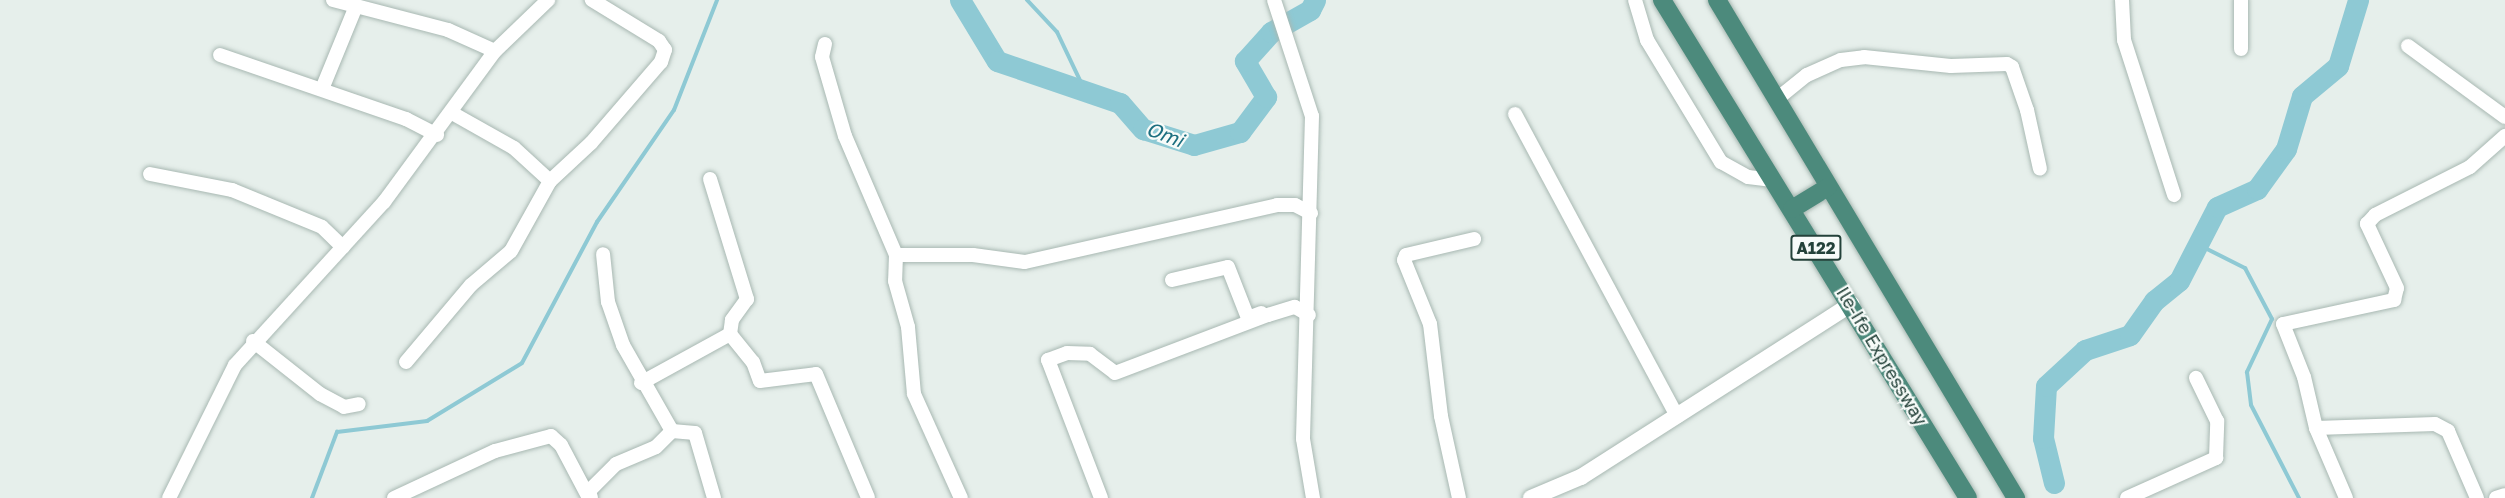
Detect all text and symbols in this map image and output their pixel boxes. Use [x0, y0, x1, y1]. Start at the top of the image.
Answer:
water label: Omi [1143, 116, 1187, 152]
road number: A122 [1789, 235, 1843, 261]
street label: Ile-Ife Expressway [1832, 283, 1932, 429]

